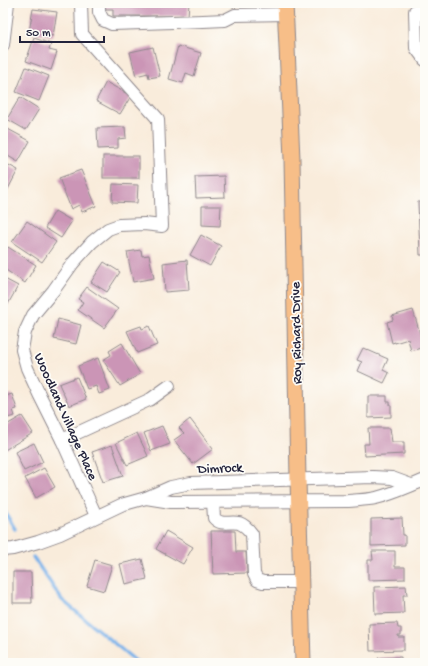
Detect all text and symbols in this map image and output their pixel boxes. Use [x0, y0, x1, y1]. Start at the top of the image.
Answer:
scale bar [20, 18, 104, 44]
text: 50 m [26, 27, 51, 41]
street label: Roy Richard Drive [288, 281, 307, 384]
street label: Woodland Village Place [29, 351, 101, 484]
street label: Dimrock [196, 460, 245, 479]

